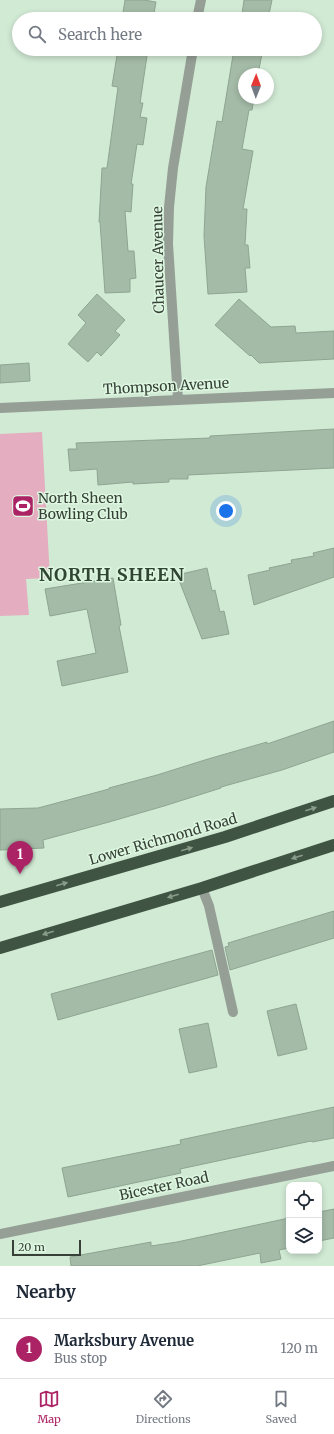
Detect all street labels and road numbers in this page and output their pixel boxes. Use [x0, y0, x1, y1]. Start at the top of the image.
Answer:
street label: Chaucer Avenue [148, 206, 168, 314]
street label: Thompson Avenue [103, 374, 229, 398]
street label: Lower Richmond Road [87, 809, 240, 869]
street label: Bicester Road [118, 1168, 211, 1204]

